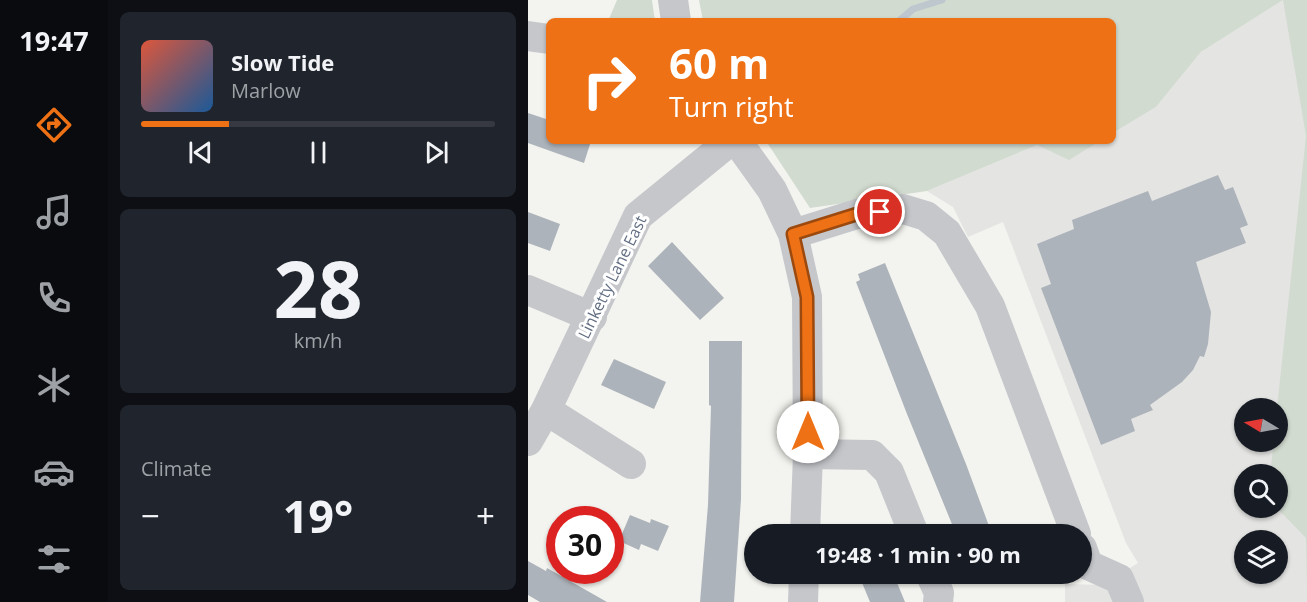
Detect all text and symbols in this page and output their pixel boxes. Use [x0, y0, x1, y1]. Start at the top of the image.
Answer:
text: 19:47 [19, 22, 89, 59]
text: 60 m [669, 34, 769, 91]
icon: right [570, 42, 648, 120]
text: Slow Tide [231, 47, 334, 77]
text: Marlow [231, 77, 301, 104]
text: Turn right [669, 88, 794, 125]
icon: directions [33, 104, 75, 146]
icon: previous [184, 136, 217, 169]
icon: pause [302, 136, 335, 169]
icon: next [420, 136, 453, 169]
pin [854, 186, 905, 237]
icon: music [33, 191, 75, 233]
icon: arrive [863, 195, 896, 228]
street label: Linketty Lane East [573, 211, 651, 342]
text: 28 [273, 235, 363, 341]
icon: phone [33, 277, 75, 319]
text: km/h [294, 327, 342, 354]
icon: climate [33, 364, 75, 406]
north arrow [1234, 398, 1288, 452]
map controls [1234, 398, 1288, 584]
position arrow [776, 400, 840, 464]
icon: car [33, 451, 75, 493]
text: Climate [141, 455, 212, 482]
button: search [1234, 464, 1288, 518]
text: 19° [283, 485, 353, 546]
text: − [141, 493, 160, 538]
text: + [476, 493, 495, 538]
speed limit sign: 30 [546, 506, 624, 584]
button: layers [1234, 530, 1288, 584]
icon: filters [33, 538, 75, 580]
text: 19:48 · 1 min · 90 m [815, 539, 1021, 569]

